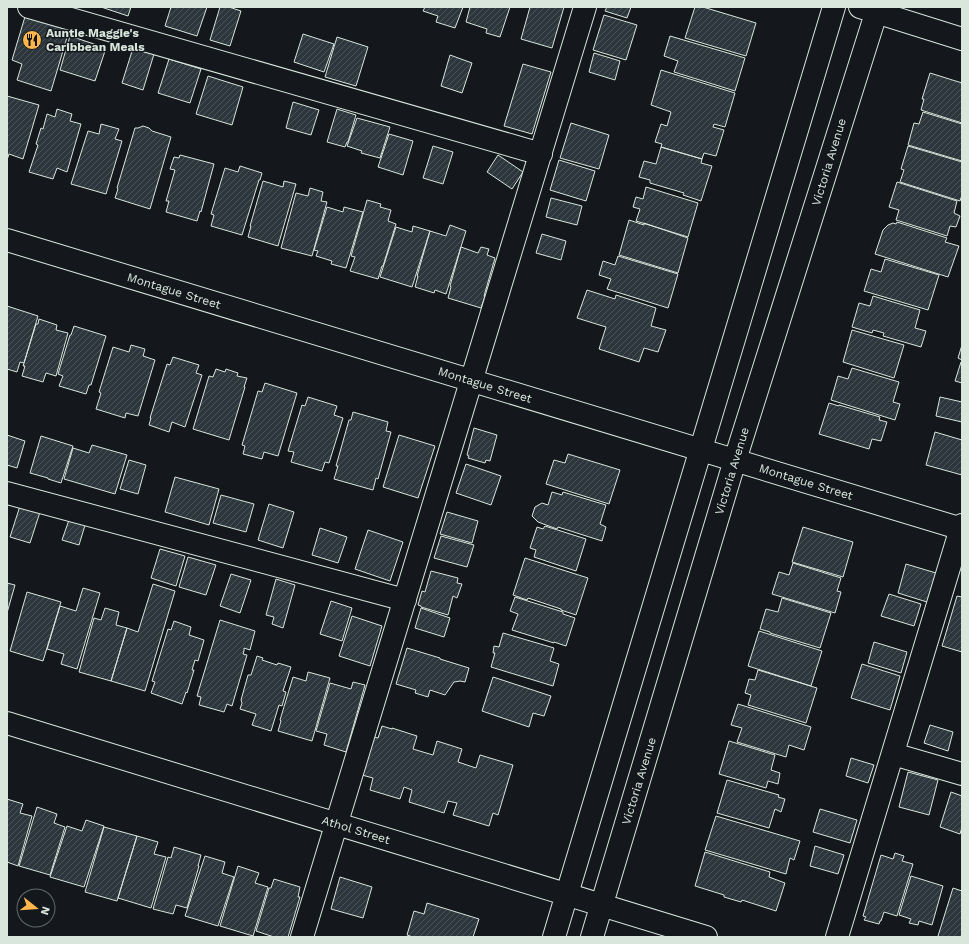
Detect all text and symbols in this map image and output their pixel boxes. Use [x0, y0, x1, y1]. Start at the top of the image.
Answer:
place label: Auntie Maggie's Caribbean Meals [46, 26, 145, 54]
restaurant icon: Auntie Maggie's Caribbean Meals [21, 29, 43, 51]
street label: Victoria Avenue [809, 117, 849, 207]
street label: Montague Street [125, 270, 223, 312]
street label: Montague Street [436, 364, 534, 406]
street label: Victoria Avenue [712, 426, 752, 516]
street label: Montague Street [757, 461, 855, 503]
street label: Victoria Avenue [619, 736, 659, 826]
street label: Athol Street [320, 813, 392, 847]
north arrow [16, 888, 56, 928]
text: N [38, 905, 52, 917]

